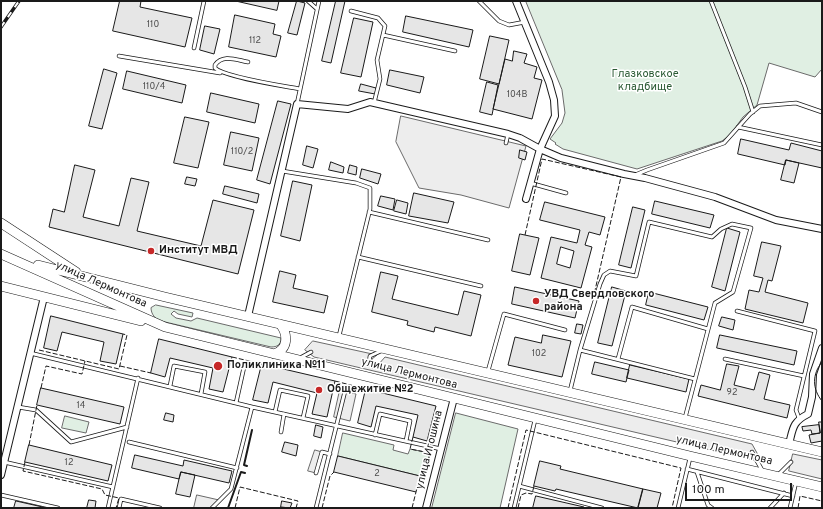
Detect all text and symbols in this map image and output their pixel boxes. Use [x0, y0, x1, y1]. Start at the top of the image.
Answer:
house number: 110 [147, 20, 159, 30]
house number: 112 [249, 36, 261, 46]
park label: Глазковское кладбище [611, 68, 679, 94]
house number: 110/4 [143, 82, 165, 92]
house number: 104В [507, 90, 527, 100]
house number: 110/2 [231, 147, 253, 157]
place label: Институт МВД [159, 244, 238, 258]
marker: Институт МВД [146, 246, 156, 256]
street label: улица Лермонтова [53, 259, 149, 311]
place label: УВД Свердловского района [544, 288, 655, 314]
marker: УВД Свердловского района [531, 296, 541, 306]
house number: 102 [532, 349, 546, 359]
street label: улица Лермонтова [360, 356, 458, 392]
place label: Поликлиника №11 [227, 359, 326, 373]
marker: Поликлиника №11 [212, 360, 224, 372]
place label: Общежитие №2 [327, 383, 413, 397]
marker: Общежитие №2 [314, 385, 324, 395]
house number: 92 [727, 388, 737, 398]
house number: 14 [77, 401, 85, 411]
street label: улица Игошина [414, 409, 446, 491]
street label: улица Лермонтова [675, 433, 773, 469]
house number: 12 [65, 458, 73, 468]
house number: 2 [374, 469, 380, 479]
scale bar [687, 475, 794, 501]
text: 100 m [692, 482, 725, 498]

